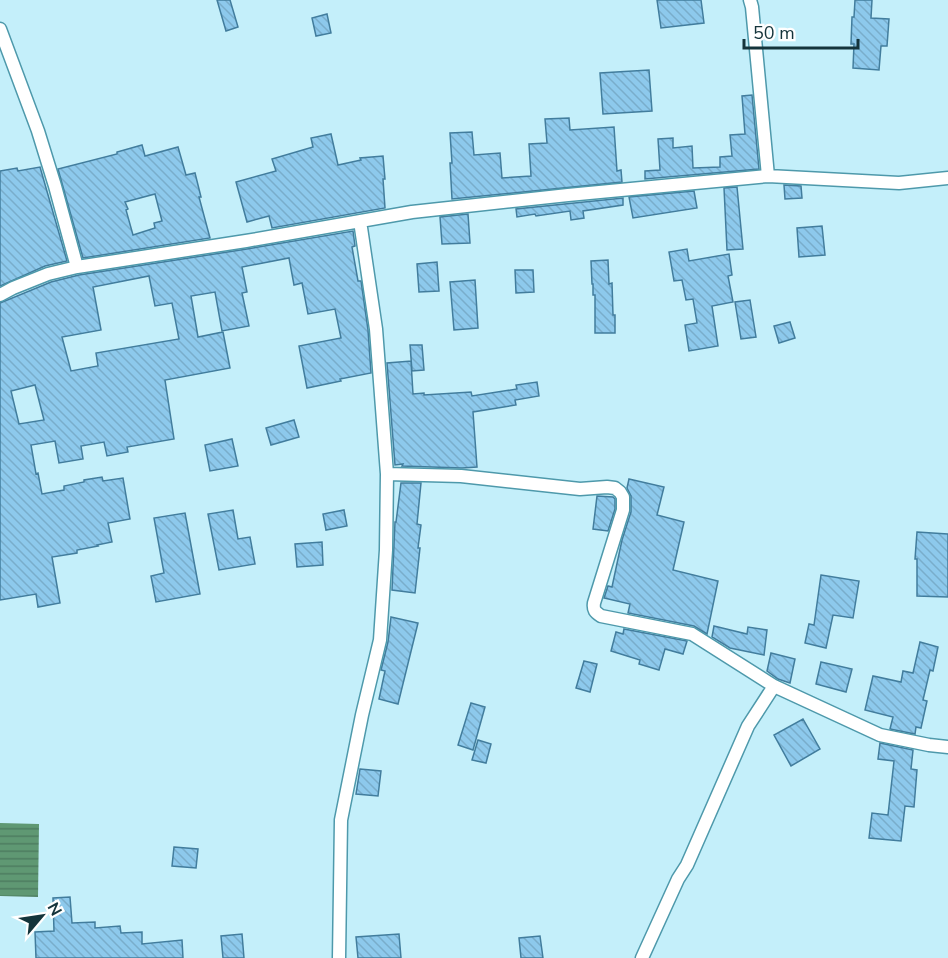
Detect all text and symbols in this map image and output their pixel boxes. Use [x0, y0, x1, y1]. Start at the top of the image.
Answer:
scale bar [744, 12, 858, 50]
text: 50 m [753, 21, 795, 45]
north arrow [12, 886, 72, 946]
text: N [42, 899, 67, 920]

